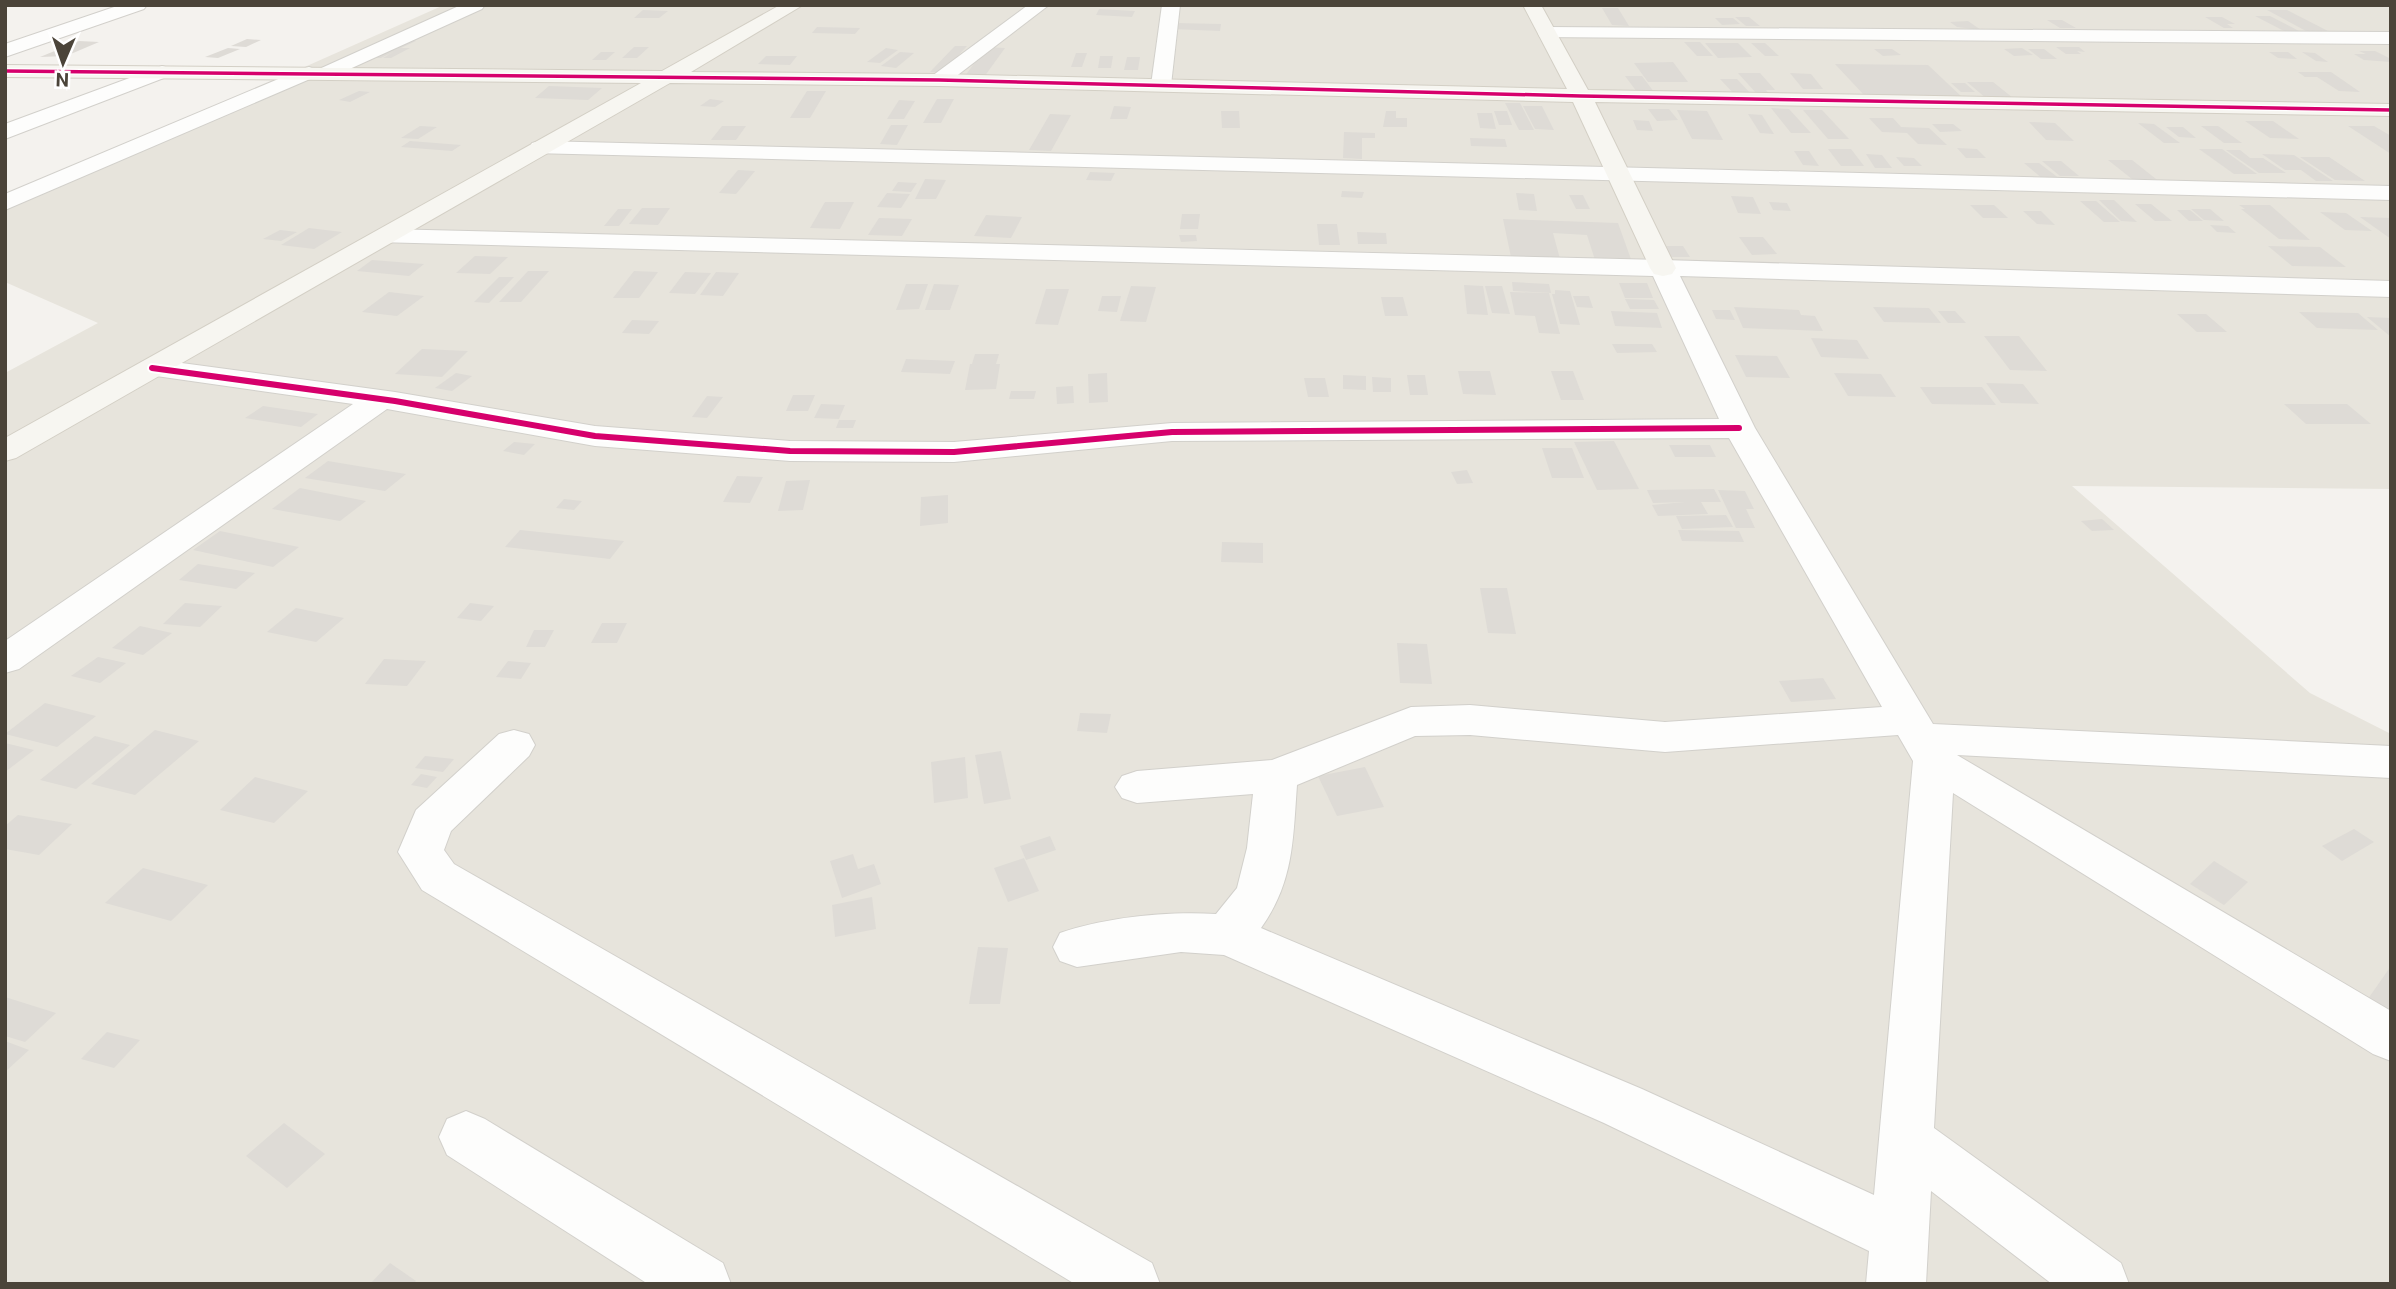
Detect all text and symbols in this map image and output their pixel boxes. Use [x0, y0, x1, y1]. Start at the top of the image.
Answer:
north arrow [28, 28, 98, 98]
text: N [55, 68, 70, 91]

